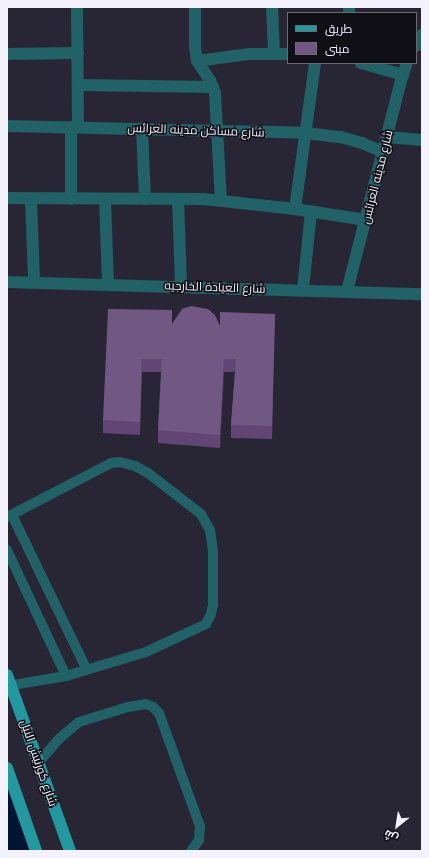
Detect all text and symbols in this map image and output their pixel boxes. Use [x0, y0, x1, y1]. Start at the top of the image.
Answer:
legend [287, 12, 417, 64]
text: طريق [325, 21, 352, 36]
text: مبنى [325, 41, 350, 56]
street label: شارع مساكن مدينه العرائس [127, 120, 265, 140]
street label: شارع مدينه العرائس [358, 128, 396, 226]
street label: شارع العيادة الخارجيه [164, 278, 266, 296]
street label: شارع كورنيش النيل [17, 718, 61, 808]
north arrow [377, 806, 417, 846]
text: ش [381, 827, 401, 846]

